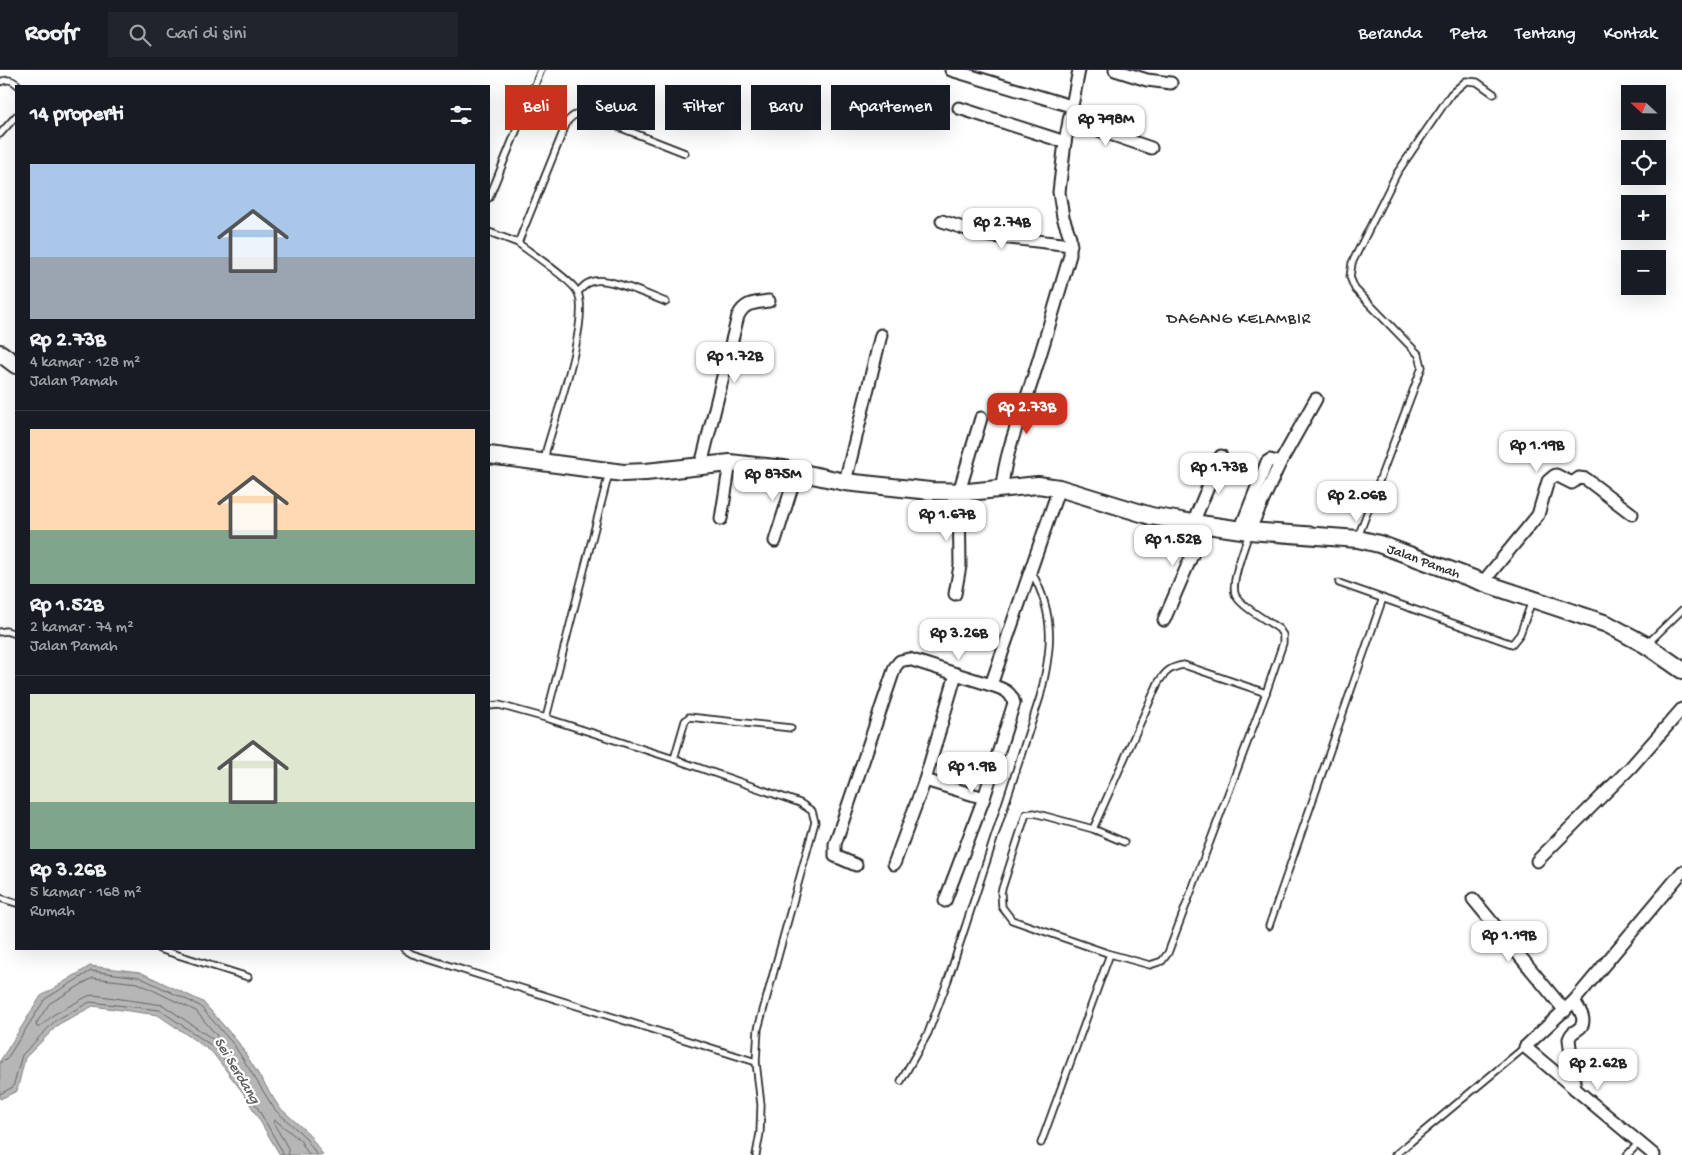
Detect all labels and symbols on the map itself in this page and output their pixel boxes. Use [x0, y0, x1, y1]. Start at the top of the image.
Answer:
north arrow [1621, 85, 1666, 130]
pin: Rp 798M [1060, 104, 1152, 147]
pin: Rp 2.74B [950, 208, 1054, 250]
district label: DAGANG KELAMBIR [1166, 311, 1311, 330]
pin: Rp 1.72B [683, 342, 787, 384]
pin: Rp 2.73B [975, 392, 1079, 435]
pin: Rp 1.19B [1485, 430, 1589, 473]
pin: Rp 1.73B [1167, 452, 1271, 495]
pin: Rp 875M [727, 460, 819, 502]
pin: Rp 2.06B [1305, 480, 1409, 523]
pin: Rp 1.67B [895, 500, 999, 542]
pin: Rp 1.52B [1121, 524, 1225, 567]
street label: Jalan Pamah [1384, 541, 1463, 584]
pin: Rp 3.26B [907, 618, 1011, 661]
pin: Rp 1.9B [926, 752, 1018, 794]
pin: Rp 1.19B [1457, 920, 1561, 963]
water label: Sei Serdang [209, 1035, 264, 1109]
pin: Rp 2.62B [1546, 1048, 1650, 1091]

